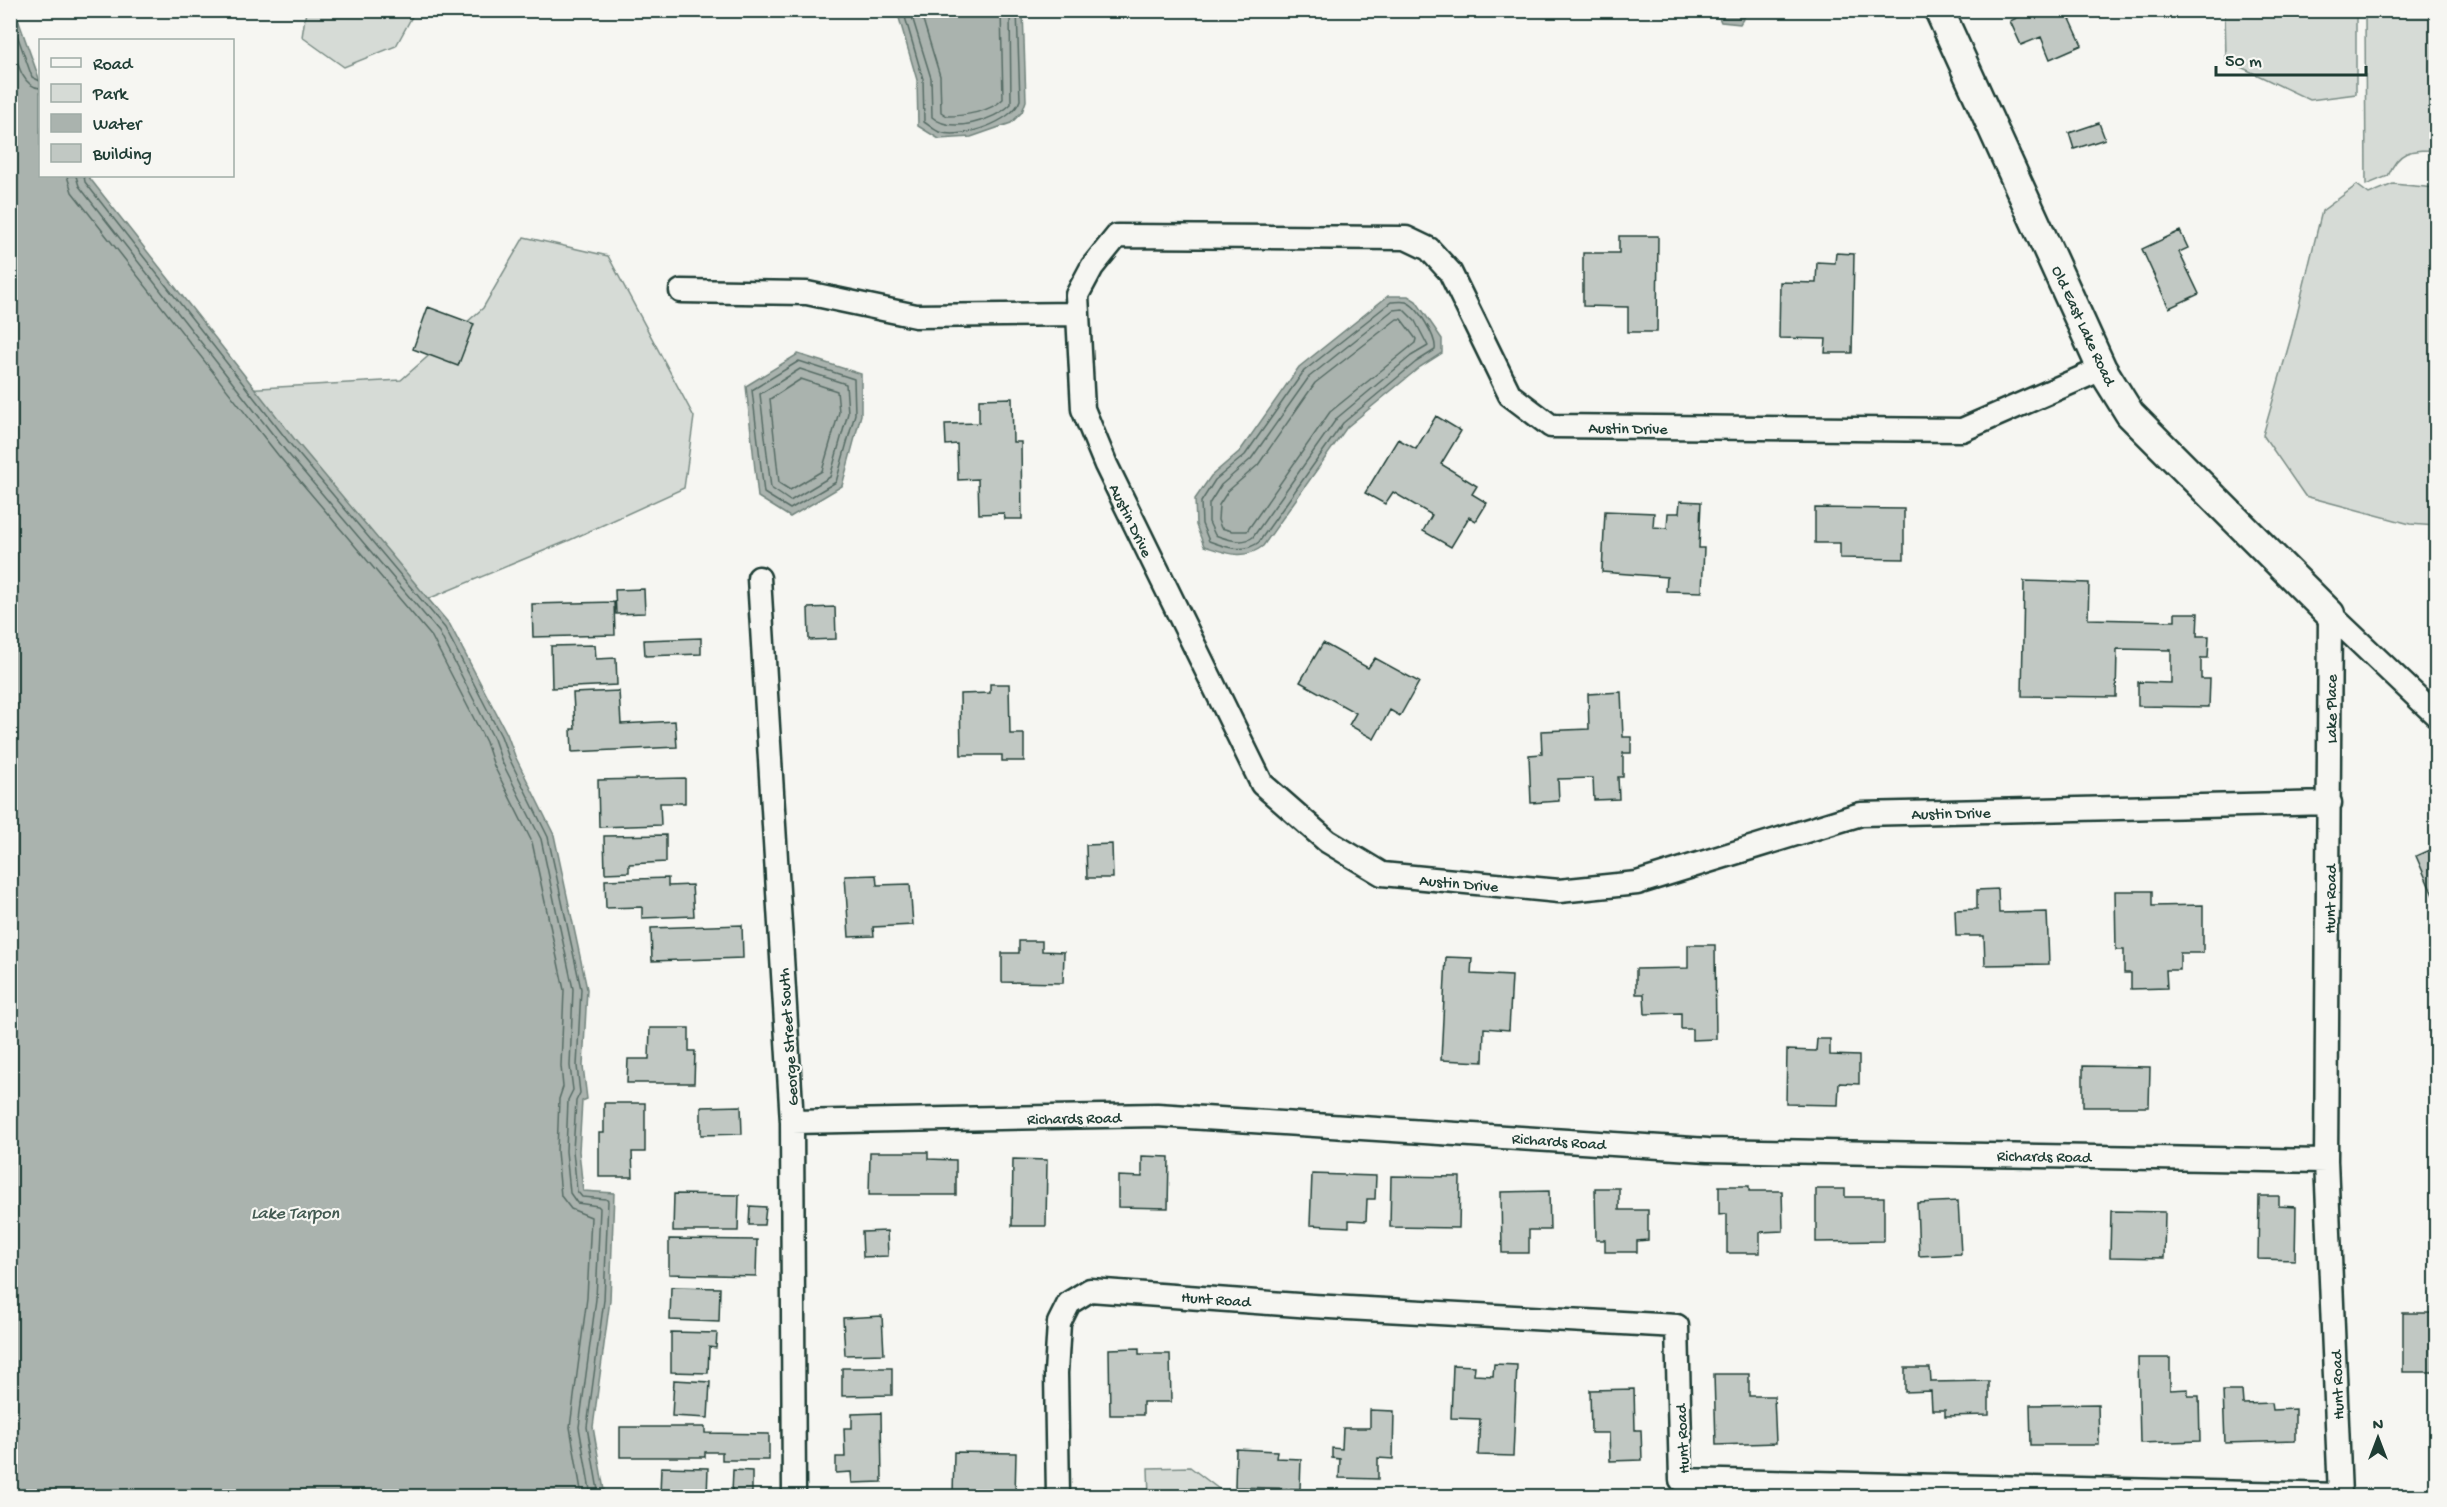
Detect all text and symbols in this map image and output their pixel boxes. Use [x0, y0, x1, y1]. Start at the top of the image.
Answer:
legend [39, 39, 234, 177]
scale bar [2216, 39, 2366, 77]
text: 50 m [2225, 52, 2262, 73]
text: Road [93, 55, 134, 76]
text: Park [92, 85, 129, 106]
text: Water [93, 115, 143, 136]
text: Building [92, 145, 152, 166]
street label: Old East Lake Road [2046, 263, 2119, 391]
street label: Austin Drive [1588, 420, 1668, 441]
street label: Austin Drive [1103, 482, 1155, 562]
street label: Lake Place [2324, 674, 2343, 743]
street label: Austin Drive [1911, 805, 1992, 826]
street label: Hunt Road [2322, 863, 2343, 934]
street label: Austin Drive [1418, 873, 1500, 898]
street label: George Street South [776, 967, 805, 1106]
street label: Richards Road [1027, 1110, 1123, 1131]
street label: Richards Road [1511, 1131, 1608, 1156]
street label: Richards Road [1997, 1148, 2093, 1169]
water label: Lake Tarpon [251, 1204, 340, 1225]
street label: Hunt Road [1180, 1290, 1253, 1314]
street label: Hunt Road [2329, 1348, 2350, 1420]
street label: Hunt Road [1673, 1402, 1696, 1474]
north arrow [2348, 1408, 2408, 1468]
text: N [2373, 1417, 2384, 1436]

